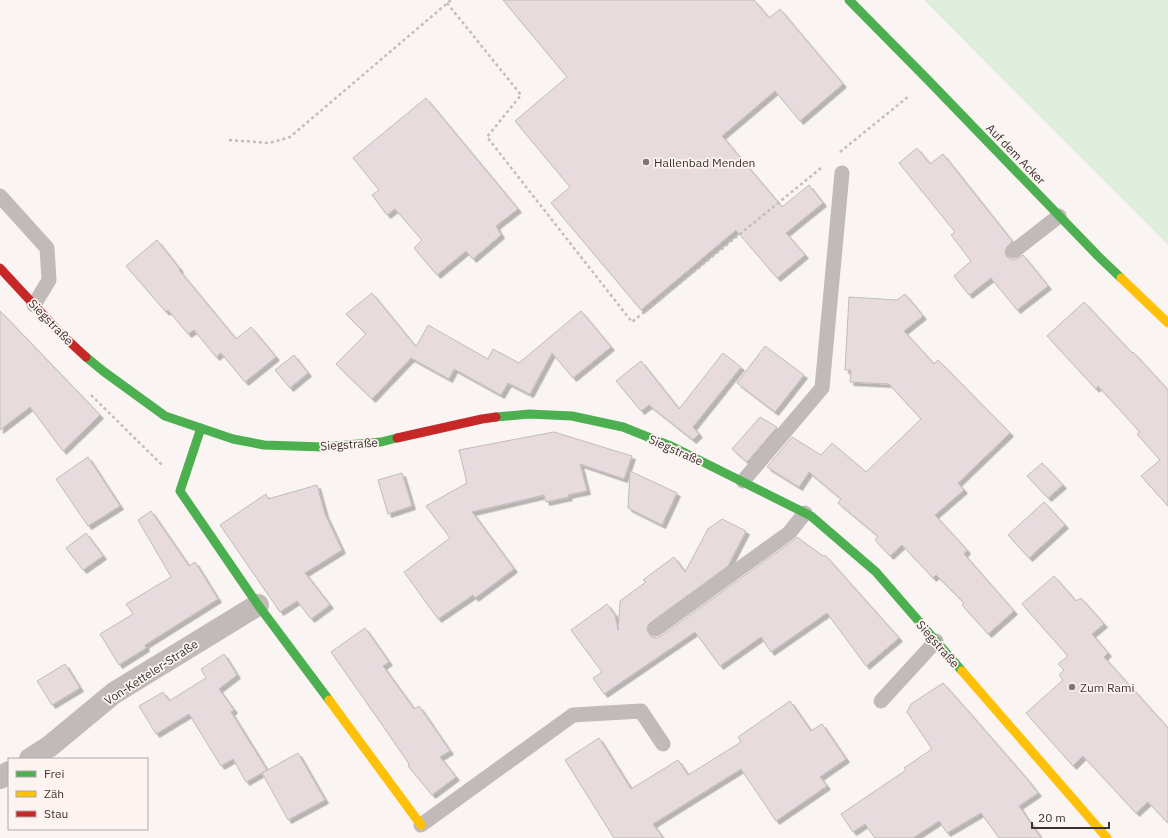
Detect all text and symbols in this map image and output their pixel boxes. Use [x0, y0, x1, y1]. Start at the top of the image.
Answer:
street label: Auf dem Acker [983, 120, 1049, 188]
place label: Hallenbad Menden [654, 155, 755, 170]
marker: Hallenbad Menden [641, 157, 651, 167]
street label: Siegstraße [25, 296, 77, 348]
street label: Siegstraße [646, 431, 706, 469]
street label: Siegstraße [320, 434, 379, 454]
street label: Siegstraße [913, 617, 963, 671]
street label: Von-Ketteler-Straße [101, 636, 201, 708]
place label: Zum Rami [1080, 680, 1134, 695]
marker: Zum Rami [1067, 682, 1077, 692]
legend [8, 758, 148, 830]
text: Frei [44, 766, 64, 781]
text: Zäh [44, 786, 64, 801]
scale bar [1032, 804, 1109, 830]
text: Stau [44, 806, 68, 821]
text: 20 m [1038, 810, 1066, 825]

